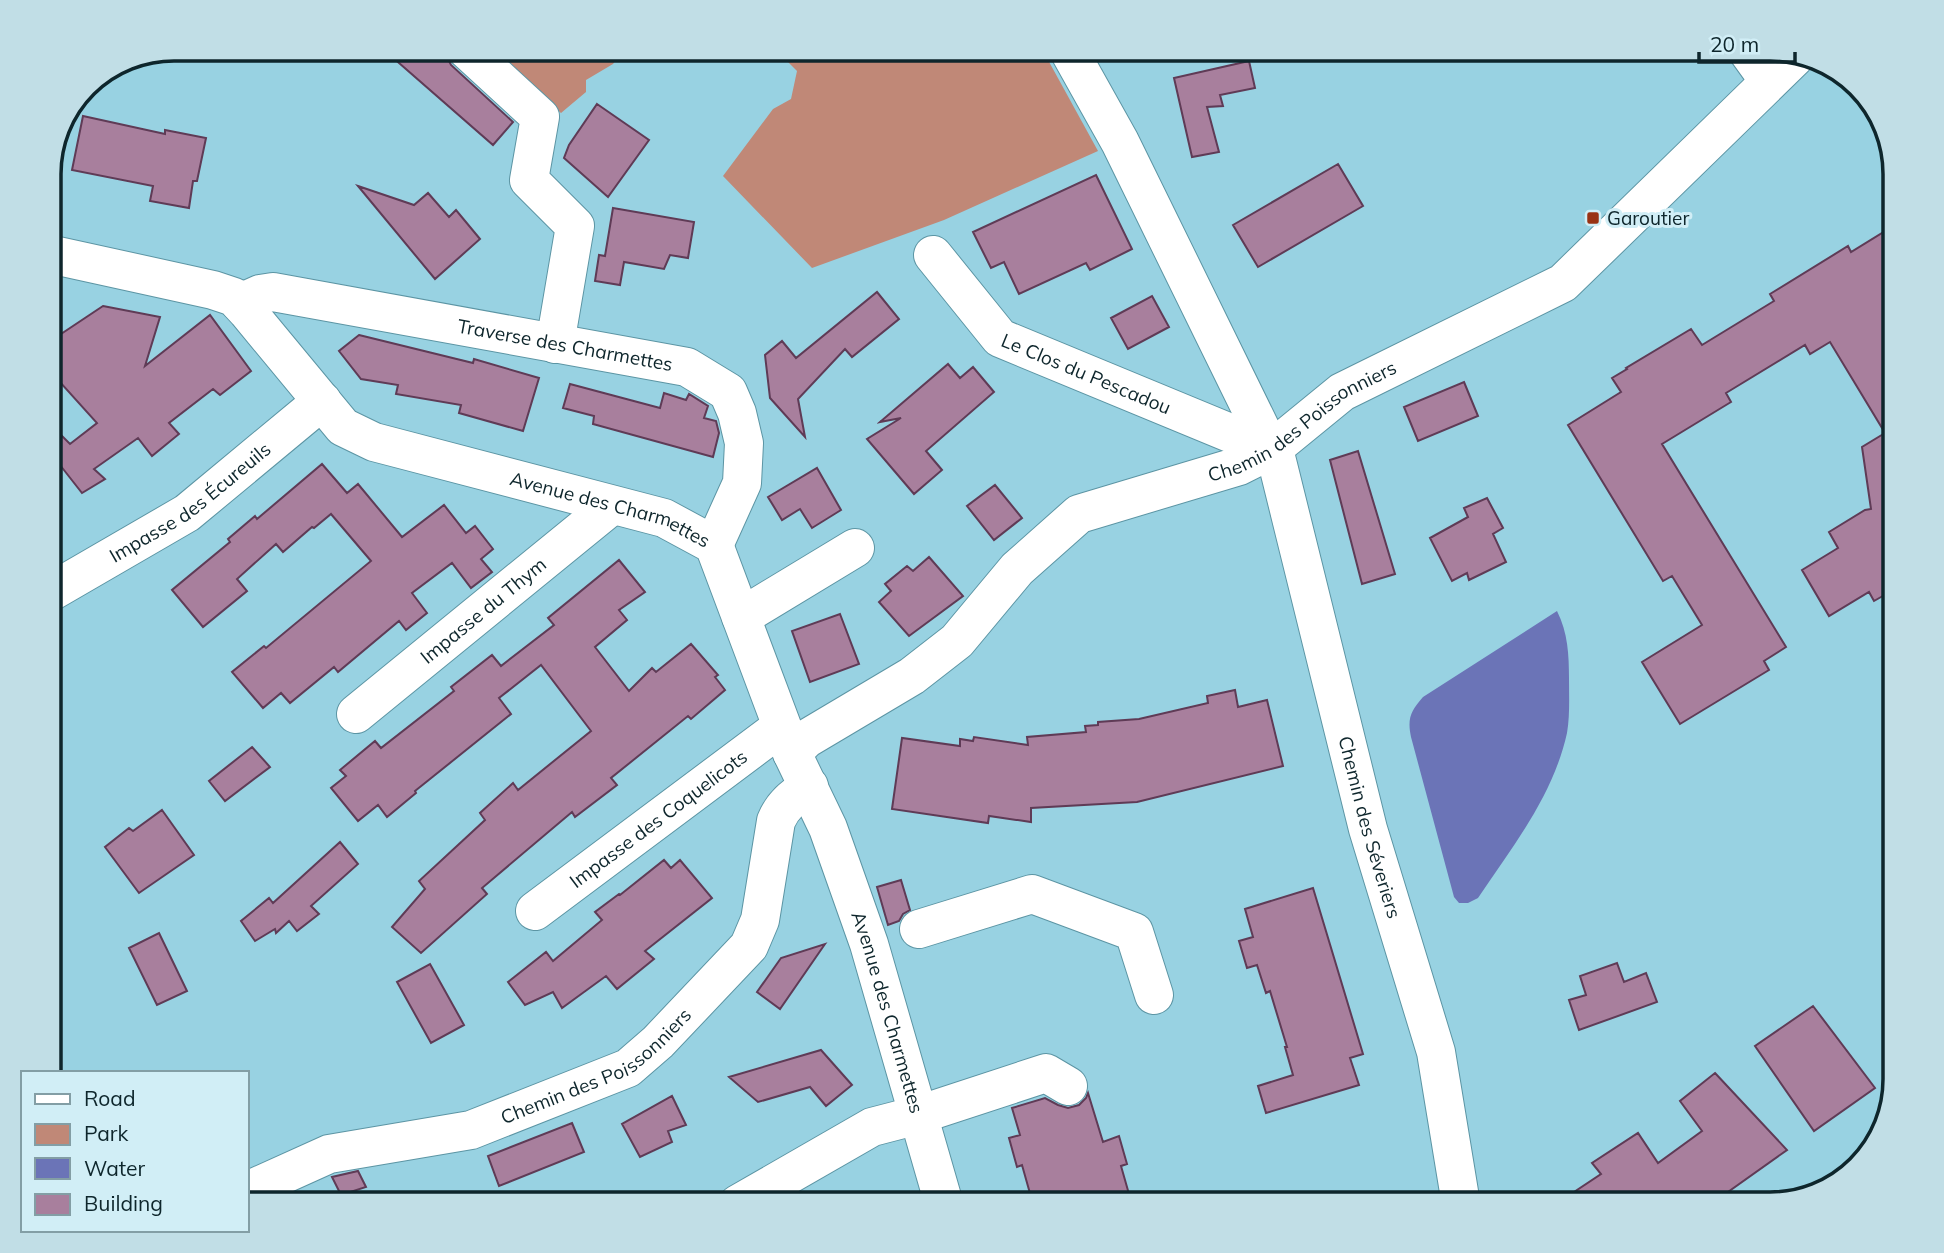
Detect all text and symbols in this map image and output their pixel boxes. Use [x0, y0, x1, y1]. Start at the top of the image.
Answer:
scale bar [1699, 21, 1795, 65]
text: 20 m [1710, 31, 1759, 57]
place label: Garoutier [1607, 206, 1689, 230]
marker: Garoutier [1585, 210, 1601, 226]
street label: Traverse des Charmettes [456, 314, 675, 376]
street label: Le Clos du Pescadou [998, 328, 1175, 419]
street label: Chemin des Poissonniers [1205, 355, 1400, 487]
street label: Impasse des Écureuils [105, 437, 275, 567]
street label: Avenue des Charmettes [507, 466, 714, 553]
street label: Impasse du Thym [415, 552, 551, 669]
street label: Chemin des Séveriers [1333, 733, 1407, 921]
street label: Impasse des Coquelicots [565, 745, 752, 893]
street label: Avenue des Charmettes [846, 908, 929, 1116]
street label: Chemin des Poissonniers [497, 1003, 696, 1129]
legend [21, 1071, 248, 1232]
text: Road [84, 1085, 135, 1111]
text: Park [84, 1120, 128, 1146]
text: Water [84, 1155, 145, 1181]
text: Building [84, 1190, 163, 1216]

